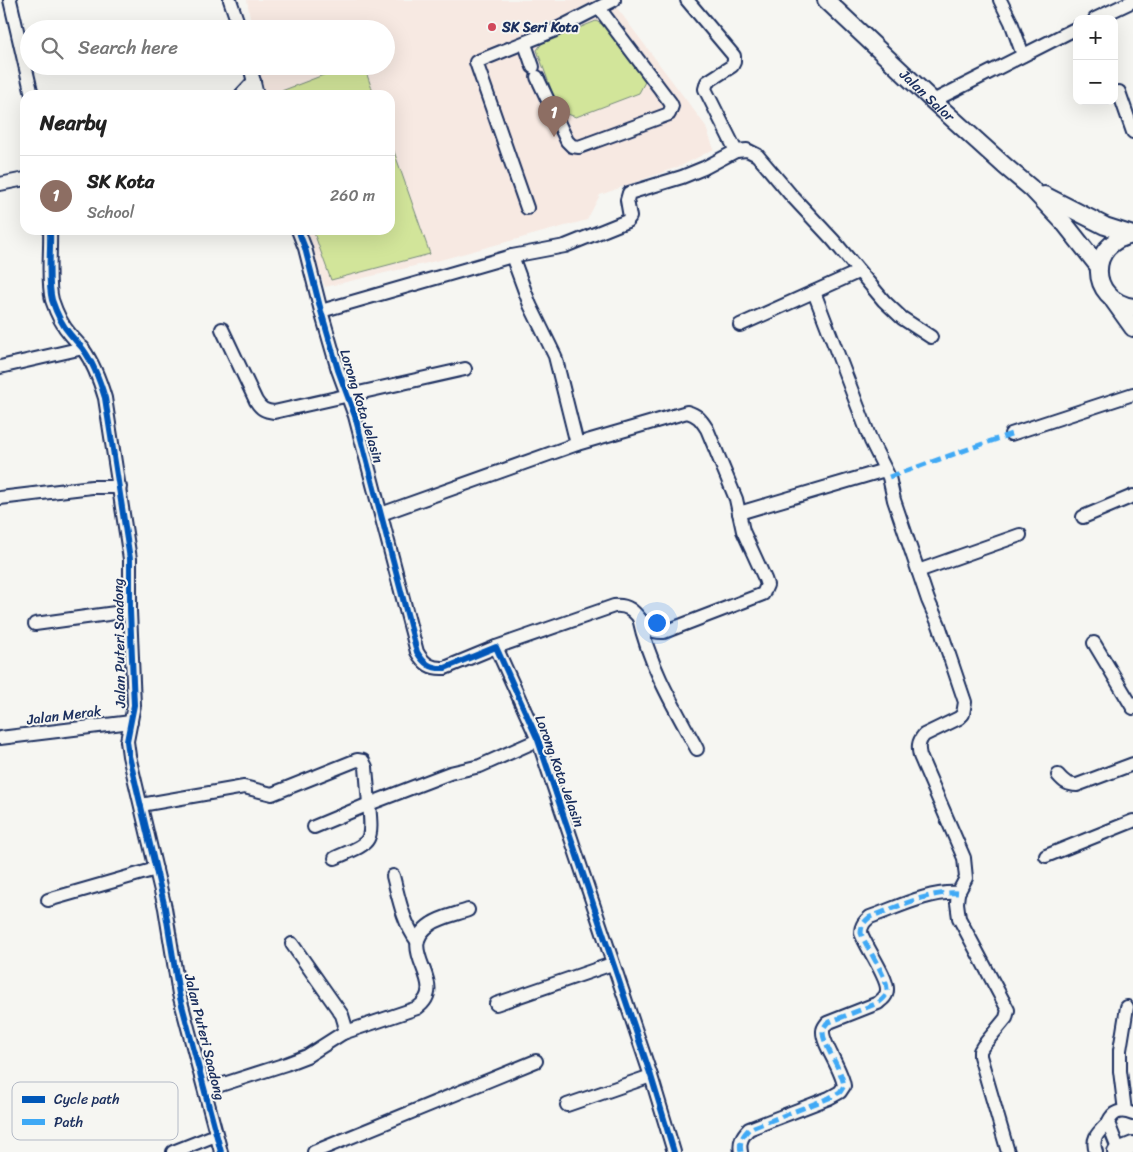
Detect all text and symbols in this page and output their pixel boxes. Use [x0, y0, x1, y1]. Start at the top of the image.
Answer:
place label: SK Seri Kota [501, 15, 579, 40]
map controls [1073, 15, 1118, 105]
button: + [1073, 15, 1118, 60]
search box [20, 20, 395, 75]
marker: SK Seri Kota [486, 21, 498, 33]
text: Search here [78, 31, 178, 64]
icon: search [38, 34, 66, 62]
button: − [1073, 60, 1118, 105]
street label: Jalan Salor [893, 62, 961, 129]
pin: 1 [538, 96, 570, 137]
text: Nearby [40, 104, 106, 142]
text: SK Kota [87, 165, 154, 198]
text: 1 [53, 181, 59, 210]
text: 260 m [330, 181, 375, 210]
text: School [87, 198, 134, 227]
street label: Lorong Kota Jelasin [332, 346, 391, 467]
street label: Jalan Puteri Saadong [106, 578, 133, 709]
your location [644, 610, 670, 636]
street label: Jalan Merak [24, 698, 103, 733]
street label: Lorong Kota Jelasin [528, 711, 592, 831]
street label: Jalan Puteri Saadong [176, 970, 232, 1103]
legend [12, 1082, 178, 1140]
text: Cycle path [54, 1087, 120, 1112]
text: Path [54, 1110, 83, 1135]

